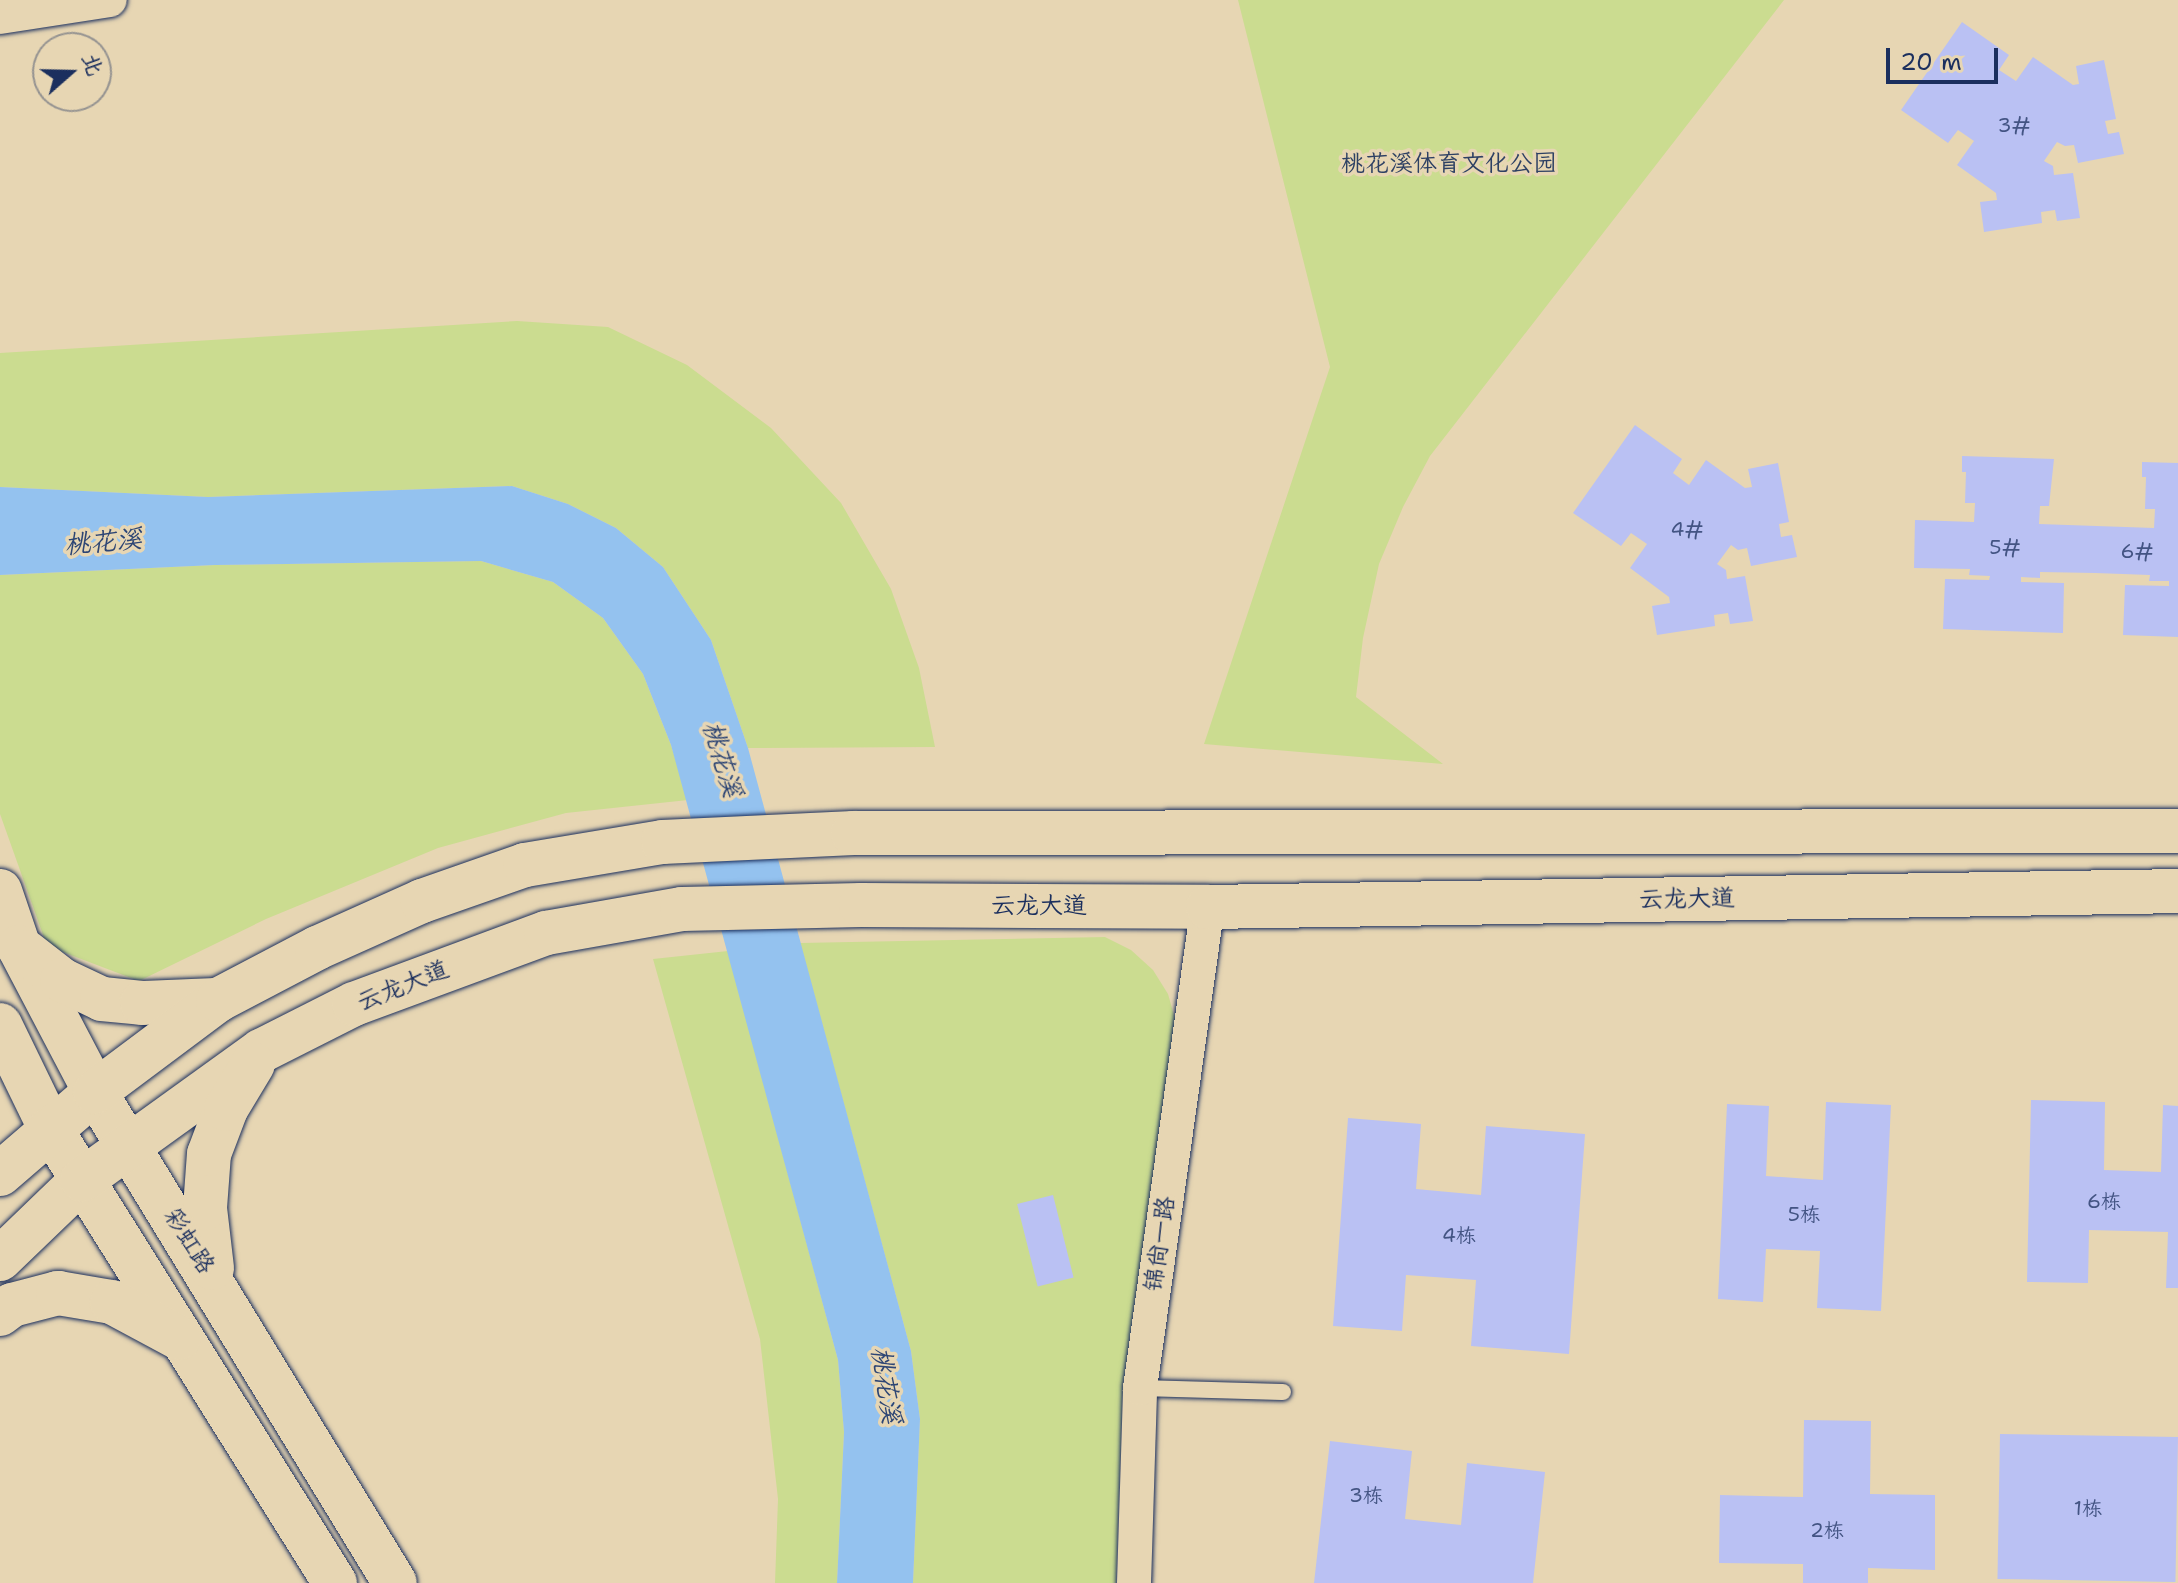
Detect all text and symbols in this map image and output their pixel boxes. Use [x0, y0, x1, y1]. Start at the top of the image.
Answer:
north arrow [32, 32, 112, 112]
scale bar [1890, 32, 2002, 82]
text: 20 m [1900, 46, 1962, 78]
text: 北 [76, 49, 111, 80]
house number: 3# [1998, 113, 2030, 137]
park label: 桃花溪体育文化公园 [1341, 150, 1557, 178]
house number: 4# [1671, 517, 1703, 541]
water label: 桃花溪 [63, 522, 143, 560]
house number: 5# [1989, 535, 2021, 559]
house number: 6# [2121, 539, 2153, 563]
water label: 桃花溪 [697, 717, 749, 801]
street label: 云龙大道 [1639, 884, 1735, 914]
street label: 云龙大道 [991, 892, 1087, 920]
street label: 云龙大道 [353, 955, 453, 1017]
house number: 6栋 [2087, 1189, 2121, 1213]
street label: 锦尚一路 [1139, 1194, 1181, 1294]
house number: 5栋 [1788, 1202, 1820, 1226]
street label: 彩虹路 [158, 1203, 220, 1279]
house number: 4栋 [1442, 1223, 1476, 1247]
water label: 桃花溪 [865, 1344, 909, 1426]
house number: 3栋 [1349, 1483, 1383, 1507]
house number: 1栋 [2074, 1496, 2102, 1520]
house number: 2栋 [1810, 1518, 1844, 1542]

